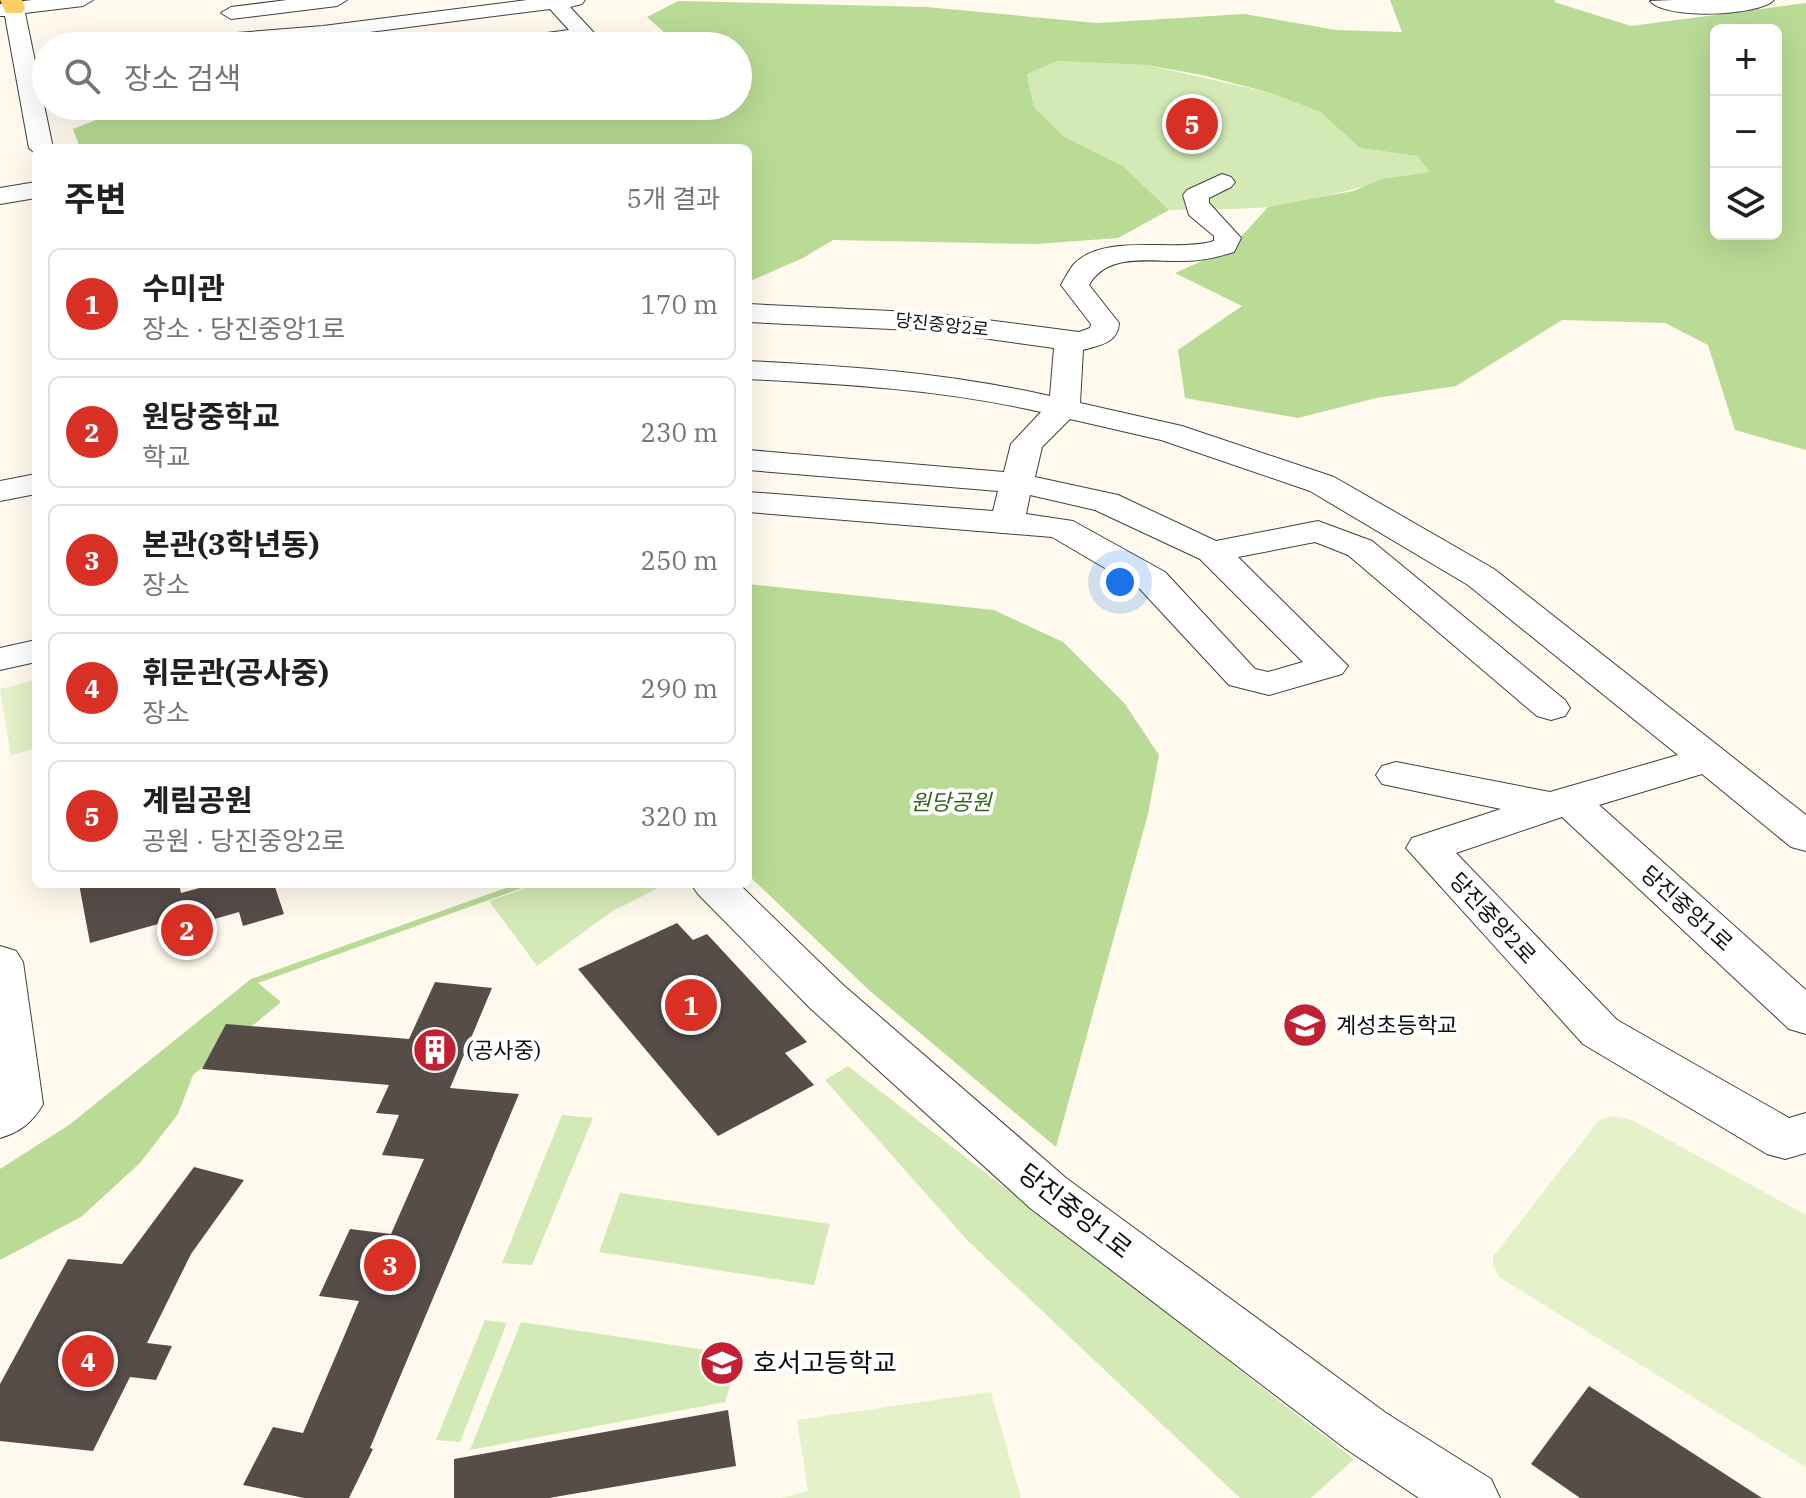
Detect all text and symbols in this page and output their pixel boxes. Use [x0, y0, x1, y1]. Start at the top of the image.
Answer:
map controls [1710, 24, 1782, 240]
button: + [1710, 24, 1782, 96]
search box [32, 32, 752, 120]
icon: search [60, 54, 104, 98]
text: 장소 검색 [124, 58, 241, 97]
pin: 5 [1166, 94, 1218, 154]
button: − [1710, 96, 1782, 168]
button: layers [1710, 168, 1782, 240]
text: 주변 [64, 176, 127, 220]
text: 5개 결과 [627, 181, 720, 215]
text: 수미관 [142, 268, 225, 307]
text: 1 [84, 287, 100, 321]
text: 170 m [640, 287, 718, 321]
street label: 당진중앙2로 [894, 308, 990, 341]
text: 장소 · 당진중앙1로 [142, 311, 346, 345]
text: 원당중학교 [142, 396, 280, 435]
text: 2 [84, 415, 100, 449]
text: 230 m [640, 415, 718, 449]
text: 학교 [142, 439, 190, 473]
text: 본관(3학년동) [142, 524, 319, 563]
text: 3 [84, 543, 100, 577]
text: 250 m [640, 543, 718, 577]
your location [1100, 562, 1140, 602]
text: 장소 [142, 567, 190, 601]
text: 휘문관(공사중) [142, 652, 329, 691]
text: 4 [84, 671, 100, 705]
text: 290 m [640, 671, 718, 705]
text: 장소 [142, 695, 190, 729]
text: 계림공원 [142, 780, 252, 819]
park label: 원당공원 [911, 787, 993, 816]
text: 5 [84, 799, 100, 833]
text: 320 m [640, 799, 718, 833]
text: 공원 · 당진중앙2로 [142, 823, 346, 857]
street label: 당진중앙1로 [1635, 859, 1740, 957]
street label: 당진중앙2로 [1444, 866, 1543, 969]
pin: 2 [161, 900, 213, 960]
pin: 1 [665, 975, 717, 1035]
school or university icon: 계성초등학교 [1281, 1001, 1329, 1049]
place label: 계성초등학교 [1336, 1010, 1457, 1039]
building icon: (공사중) [411, 1026, 459, 1074]
place label: (공사중) [466, 1035, 541, 1064]
street label: 당진중앙1로 [1012, 1155, 1139, 1265]
pin: 3 [364, 1235, 416, 1295]
pin: 4 [62, 1331, 114, 1391]
school or university icon: 호서고등학교 [698, 1339, 746, 1387]
place label: 호서고등학교 [753, 1345, 897, 1379]

